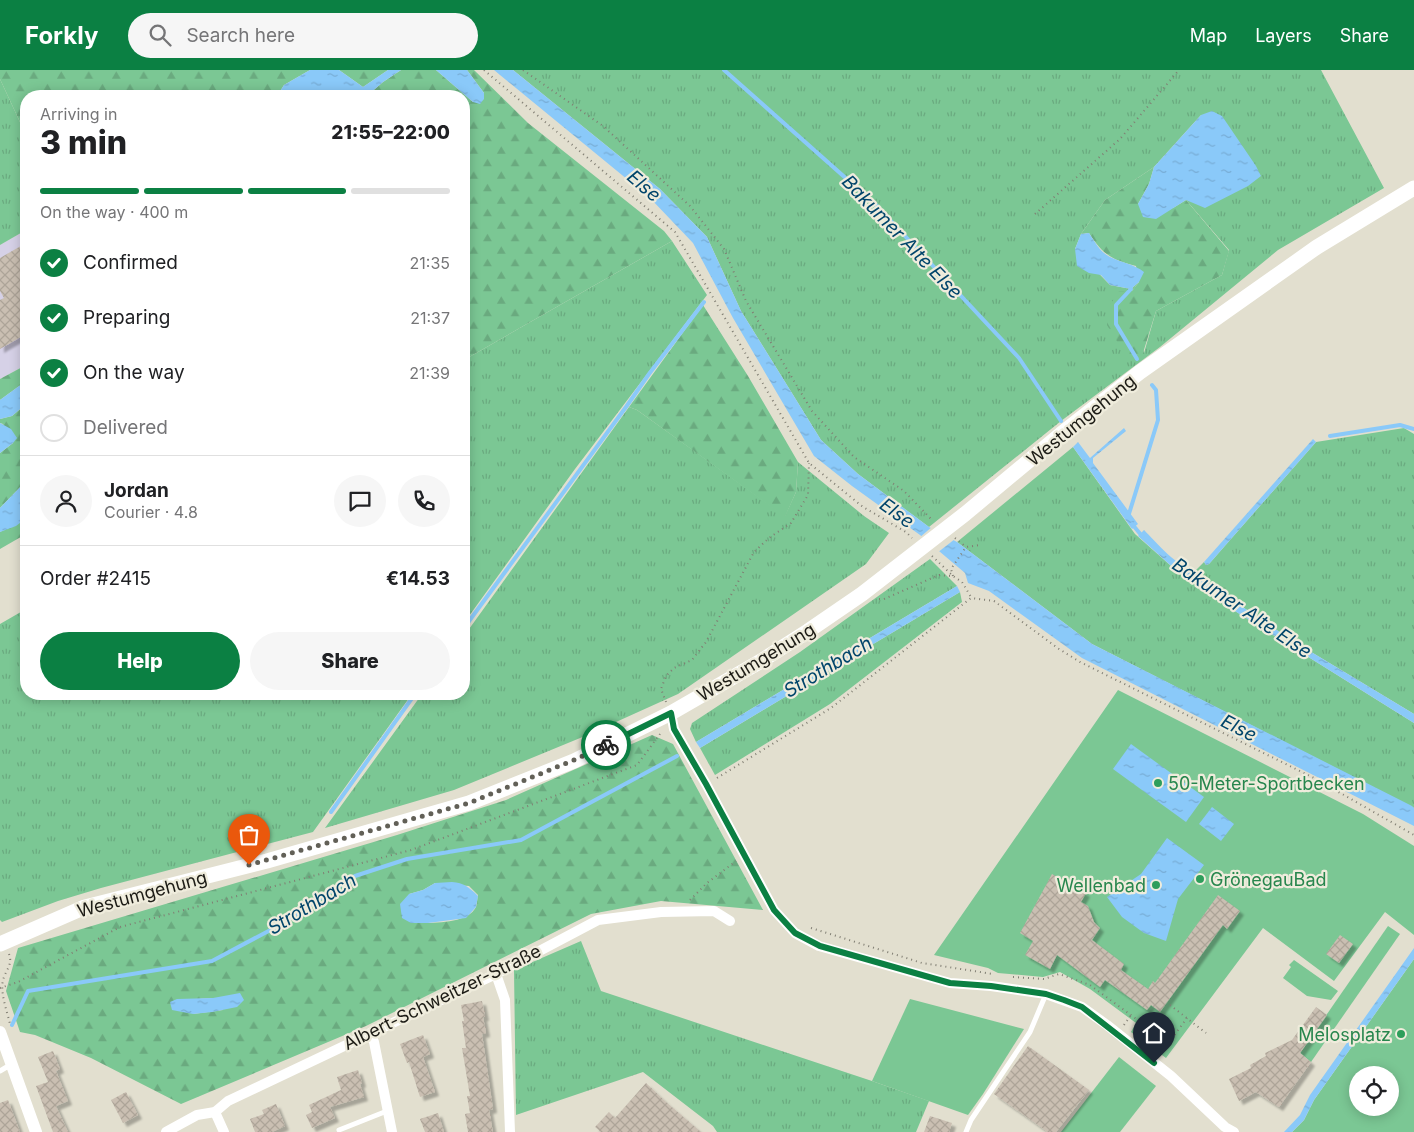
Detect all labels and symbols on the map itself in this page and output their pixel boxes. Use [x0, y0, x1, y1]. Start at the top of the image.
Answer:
water label: Else [622, 165, 666, 207]
water label: Bakumer Alte Else [837, 170, 967, 304]
street label: Westumgehung [1022, 370, 1140, 470]
water label: Else [875, 493, 919, 533]
water label: Bakumer Alte Else [1168, 553, 1316, 663]
street label: Westumgehung [693, 619, 819, 705]
water label: Strothbach [779, 632, 877, 702]
water label: Else [1217, 709, 1261, 747]
courier [581, 720, 631, 770]
place label: 50-Meter-Sportbecken [1168, 773, 1365, 794]
marker: 50-Meter-Sportbecken [1152, 777, 1164, 789]
pin [228, 814, 270, 865]
street label: Westumgehung [75, 867, 209, 921]
water label: Strothbach [263, 869, 361, 939]
place label: GrönegauBad [1210, 869, 1327, 890]
marker: GrönegauBad [1194, 873, 1206, 885]
place label: Wellenbad [1057, 875, 1146, 896]
marker: Wellenbad [1150, 879, 1162, 891]
street label: Albert-Schweitzer-Straße [340, 940, 544, 1054]
pin [1133, 1012, 1175, 1063]
place label: Melosplatz [1298, 1024, 1391, 1045]
marker: Melosplatz [1395, 1028, 1407, 1040]

